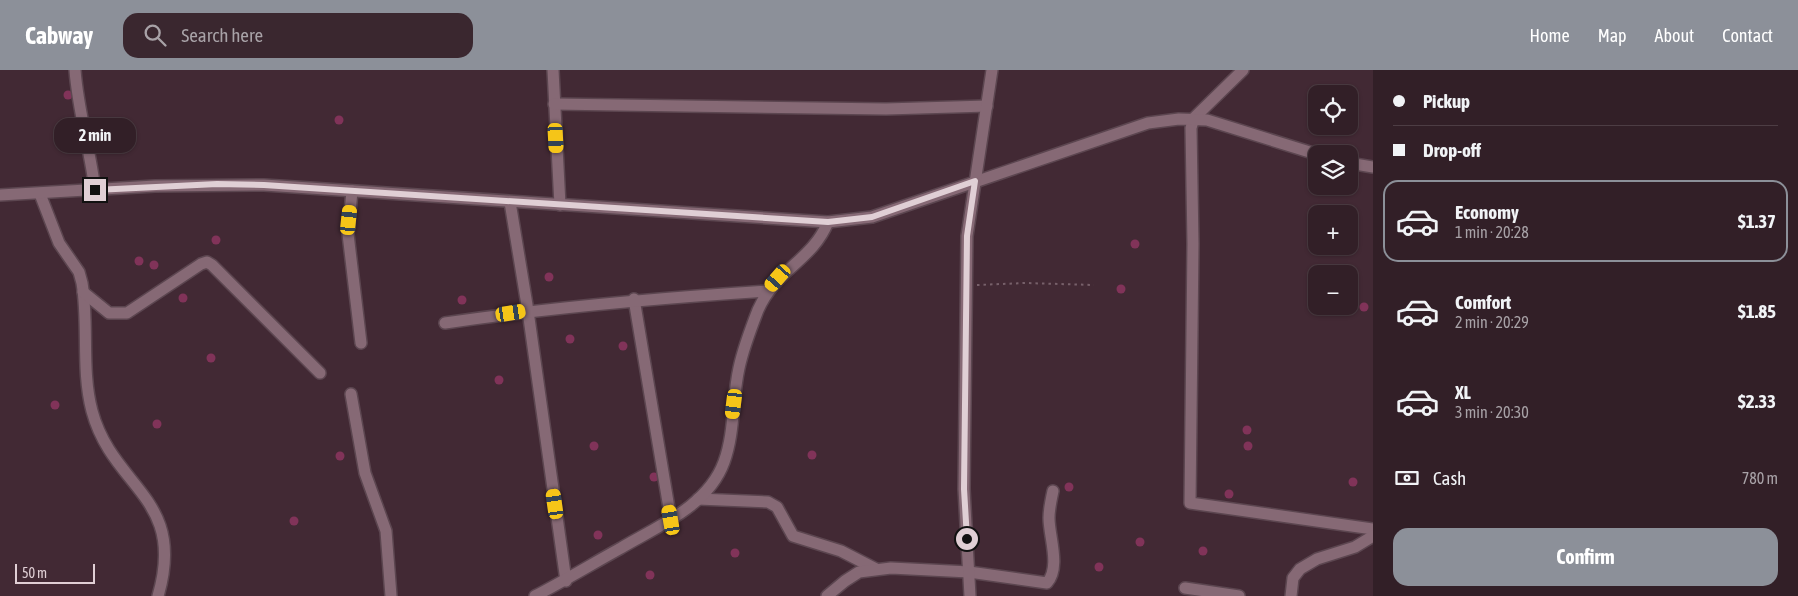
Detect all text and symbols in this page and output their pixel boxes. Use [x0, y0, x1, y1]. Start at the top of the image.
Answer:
search box [123, 13, 473, 58]
icon: search [141, 21, 169, 49]
text: Cabway [25, 22, 93, 49]
text: Search here [181, 24, 263, 46]
text: Home [1530, 25, 1570, 46]
text: Map [1598, 25, 1627, 46]
text: About [1655, 25, 1694, 46]
text: Contact [1722, 25, 1773, 46]
map controls [1308, 85, 1358, 315]
button: locate [1308, 85, 1358, 135]
text: Pickup [1423, 90, 1470, 112]
callout: 2 min [54, 118, 136, 152]
car [547, 123, 564, 153]
text: 2 min [79, 126, 111, 144]
text: Drop-off [1423, 139, 1481, 161]
button: layers [1308, 145, 1358, 195]
route end [84, 179, 106, 201]
icon: car [1395, 199, 1440, 244]
text: Economy [1455, 201, 1519, 223]
car [339, 204, 358, 236]
button: + [1308, 205, 1358, 255]
text: $1.37 [1738, 210, 1776, 232]
text: 1 min · 20:28 [1455, 223, 1529, 241]
car [762, 262, 793, 294]
button: − [1308, 265, 1358, 315]
icon: car [1395, 289, 1440, 334]
text: Comfort [1455, 291, 1511, 313]
text: $1.85 [1738, 300, 1776, 322]
car [495, 303, 526, 323]
text: 2 min · 20:29 [1455, 313, 1529, 331]
icon: car [1395, 379, 1440, 424]
text: XL [1455, 381, 1471, 403]
car [724, 388, 743, 420]
text: $2.33 [1738, 390, 1776, 412]
text: 3 min · 20:30 [1455, 403, 1529, 421]
icon: cash [1393, 464, 1421, 492]
text: Cash [1433, 467, 1466, 489]
text: 780 m [1742, 469, 1778, 487]
car [545, 488, 564, 520]
car [661, 504, 680, 536]
route start [956, 528, 978, 550]
button: Confirm [1393, 528, 1778, 586]
scale bar [15, 561, 95, 584]
text: 50 m [22, 565, 47, 581]

